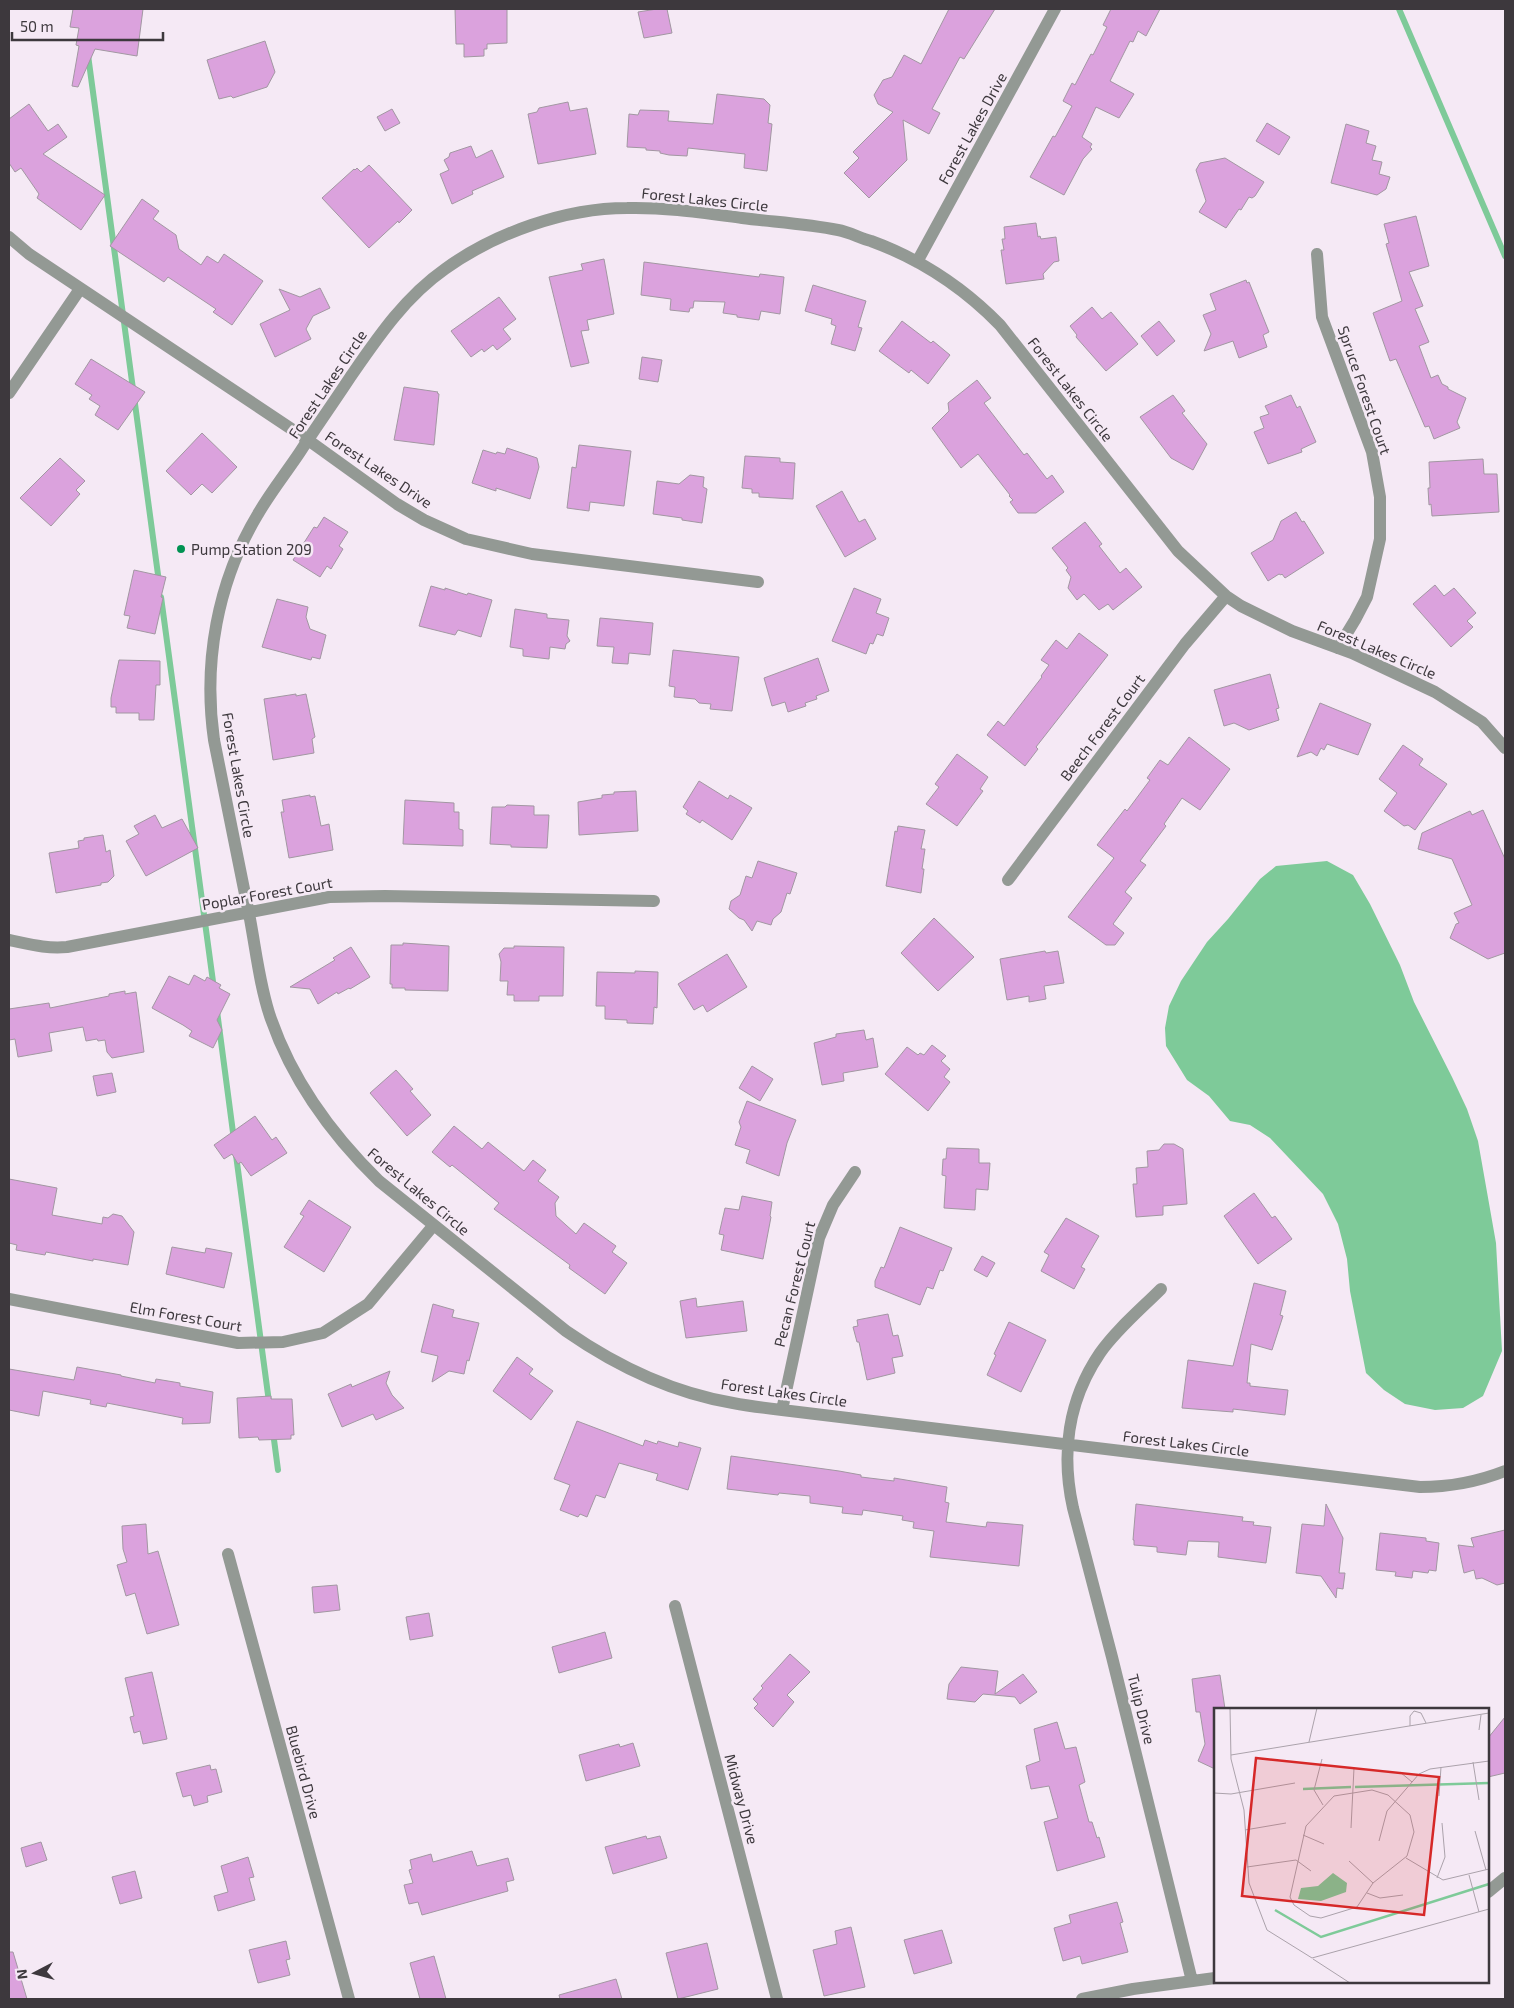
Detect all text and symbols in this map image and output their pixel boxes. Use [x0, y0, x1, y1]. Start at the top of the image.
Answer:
scale bar [12, 10, 164, 42]
text: 50 m [20, 17, 54, 35]
street label: Forest Lakes Drive [934, 69, 1010, 187]
street label: Forest Lakes Circle [641, 183, 769, 215]
street label: Spruce Forest Court [1335, 323, 1396, 457]
street label: Forest Lakes Circle [284, 326, 370, 442]
street label: Forest Lakes Circle [1025, 333, 1117, 445]
street label: Forest Lakes Drive [322, 427, 436, 511]
place label: Pump Station 209 [191, 540, 312, 558]
marker: Pump Station 209 [175, 543, 187, 555]
street label: Forest Lakes Circle [1315, 616, 1439, 682]
street label: Beech Forest Court [1056, 670, 1148, 784]
street label: Forest Lakes Circle [219, 711, 259, 839]
street label: Poplar Forest Court [200, 873, 334, 913]
street label: Forest Lakes Circle [364, 1143, 474, 1239]
street label: Pecan Forest Court [770, 1219, 818, 1349]
street label: Elm Forest Court [128, 1297, 244, 1335]
street label: Forest Lakes Circle [720, 1374, 848, 1410]
street label: Forest Lakes Circle [1122, 1426, 1250, 1460]
street label: Tulip Drive [1125, 1672, 1159, 1746]
inset map [1214, 1708, 1489, 1983]
street label: Bluebird Drive [283, 1723, 325, 1821]
street label: Midway Drive [721, 1752, 763, 1846]
north arrow [10, 1948, 60, 1998]
text: N [13, 1968, 31, 1980]

